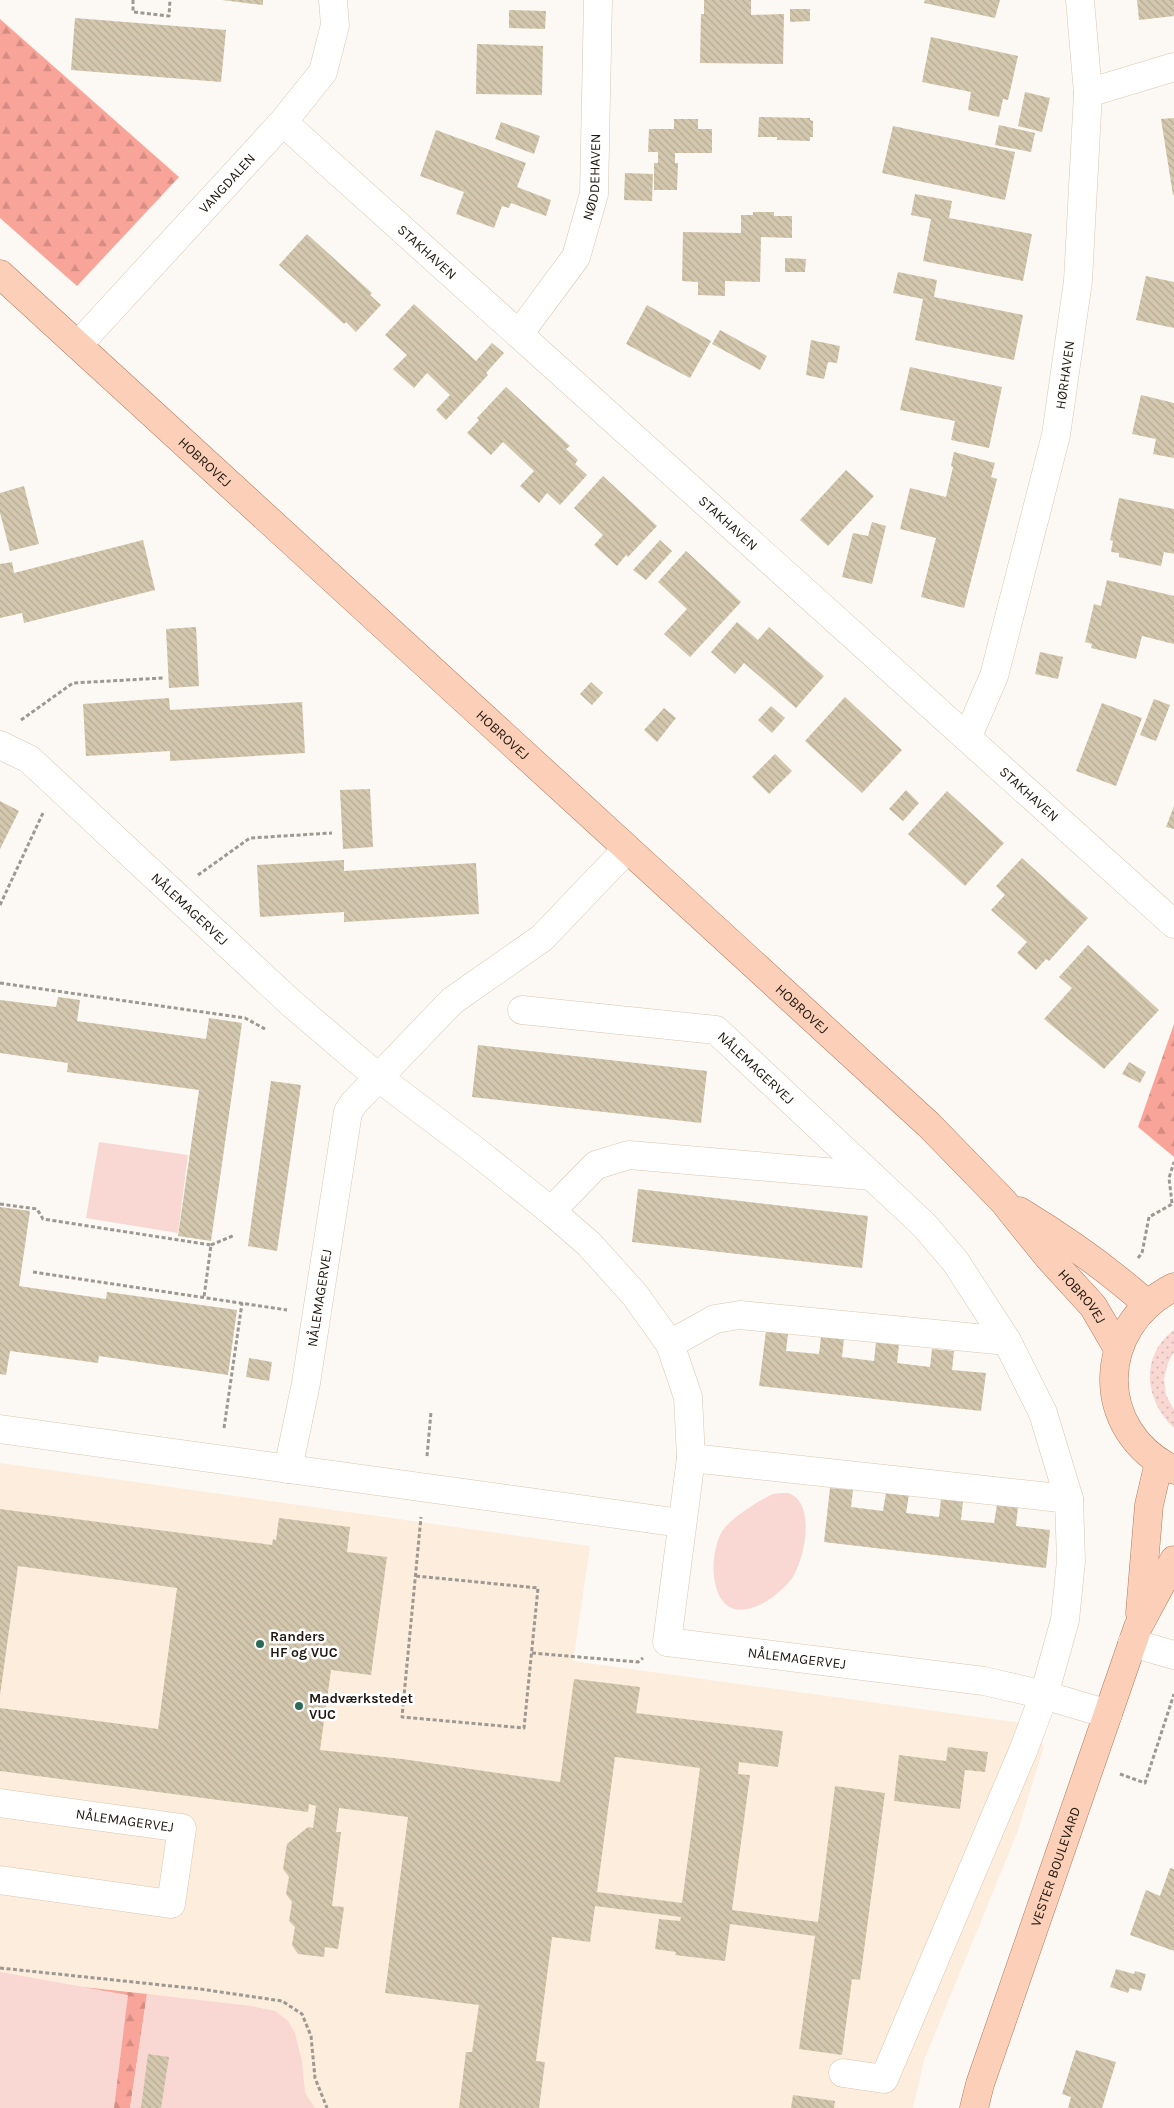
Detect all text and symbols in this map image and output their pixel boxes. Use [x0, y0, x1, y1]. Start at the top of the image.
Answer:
street label: NØDDEHAVEN [578, 133, 604, 222]
street label: VANGDALEN [195, 150, 259, 217]
street label: STAKHAVEN [394, 221, 460, 283]
street label: HØRHAVEN [1051, 339, 1078, 410]
street label: HOBROVEJ [175, 433, 235, 490]
street label: STAKHAVEN [695, 492, 761, 554]
street label: HOBROVEJ [473, 706, 533, 763]
street label: STAKHAVEN [996, 763, 1062, 825]
street label: NÅLEMAGERVEJ [148, 869, 232, 949]
street label: HOBROVEJ [772, 980, 832, 1037]
street label: NÅLEMAGERVEJ [714, 1028, 798, 1108]
street label: NÅLEMAGERVEJ [303, 1248, 335, 1348]
street label: HOBROVEJ [1055, 1265, 1110, 1326]
place label: Randers HF og VUC [270, 1628, 338, 1661]
marker: Randers HF og VUC [254, 1638, 266, 1650]
street label: NÅLEMAGERVEJ [747, 1644, 847, 1672]
place label: Madværkstedet VUC [309, 1690, 413, 1723]
marker: Madværkstedet VUC [293, 1700, 305, 1712]
street label: VESTER BOULEVARD [1027, 1804, 1084, 1929]
street label: NÅLEMAGERVEJ [75, 1805, 175, 1835]

